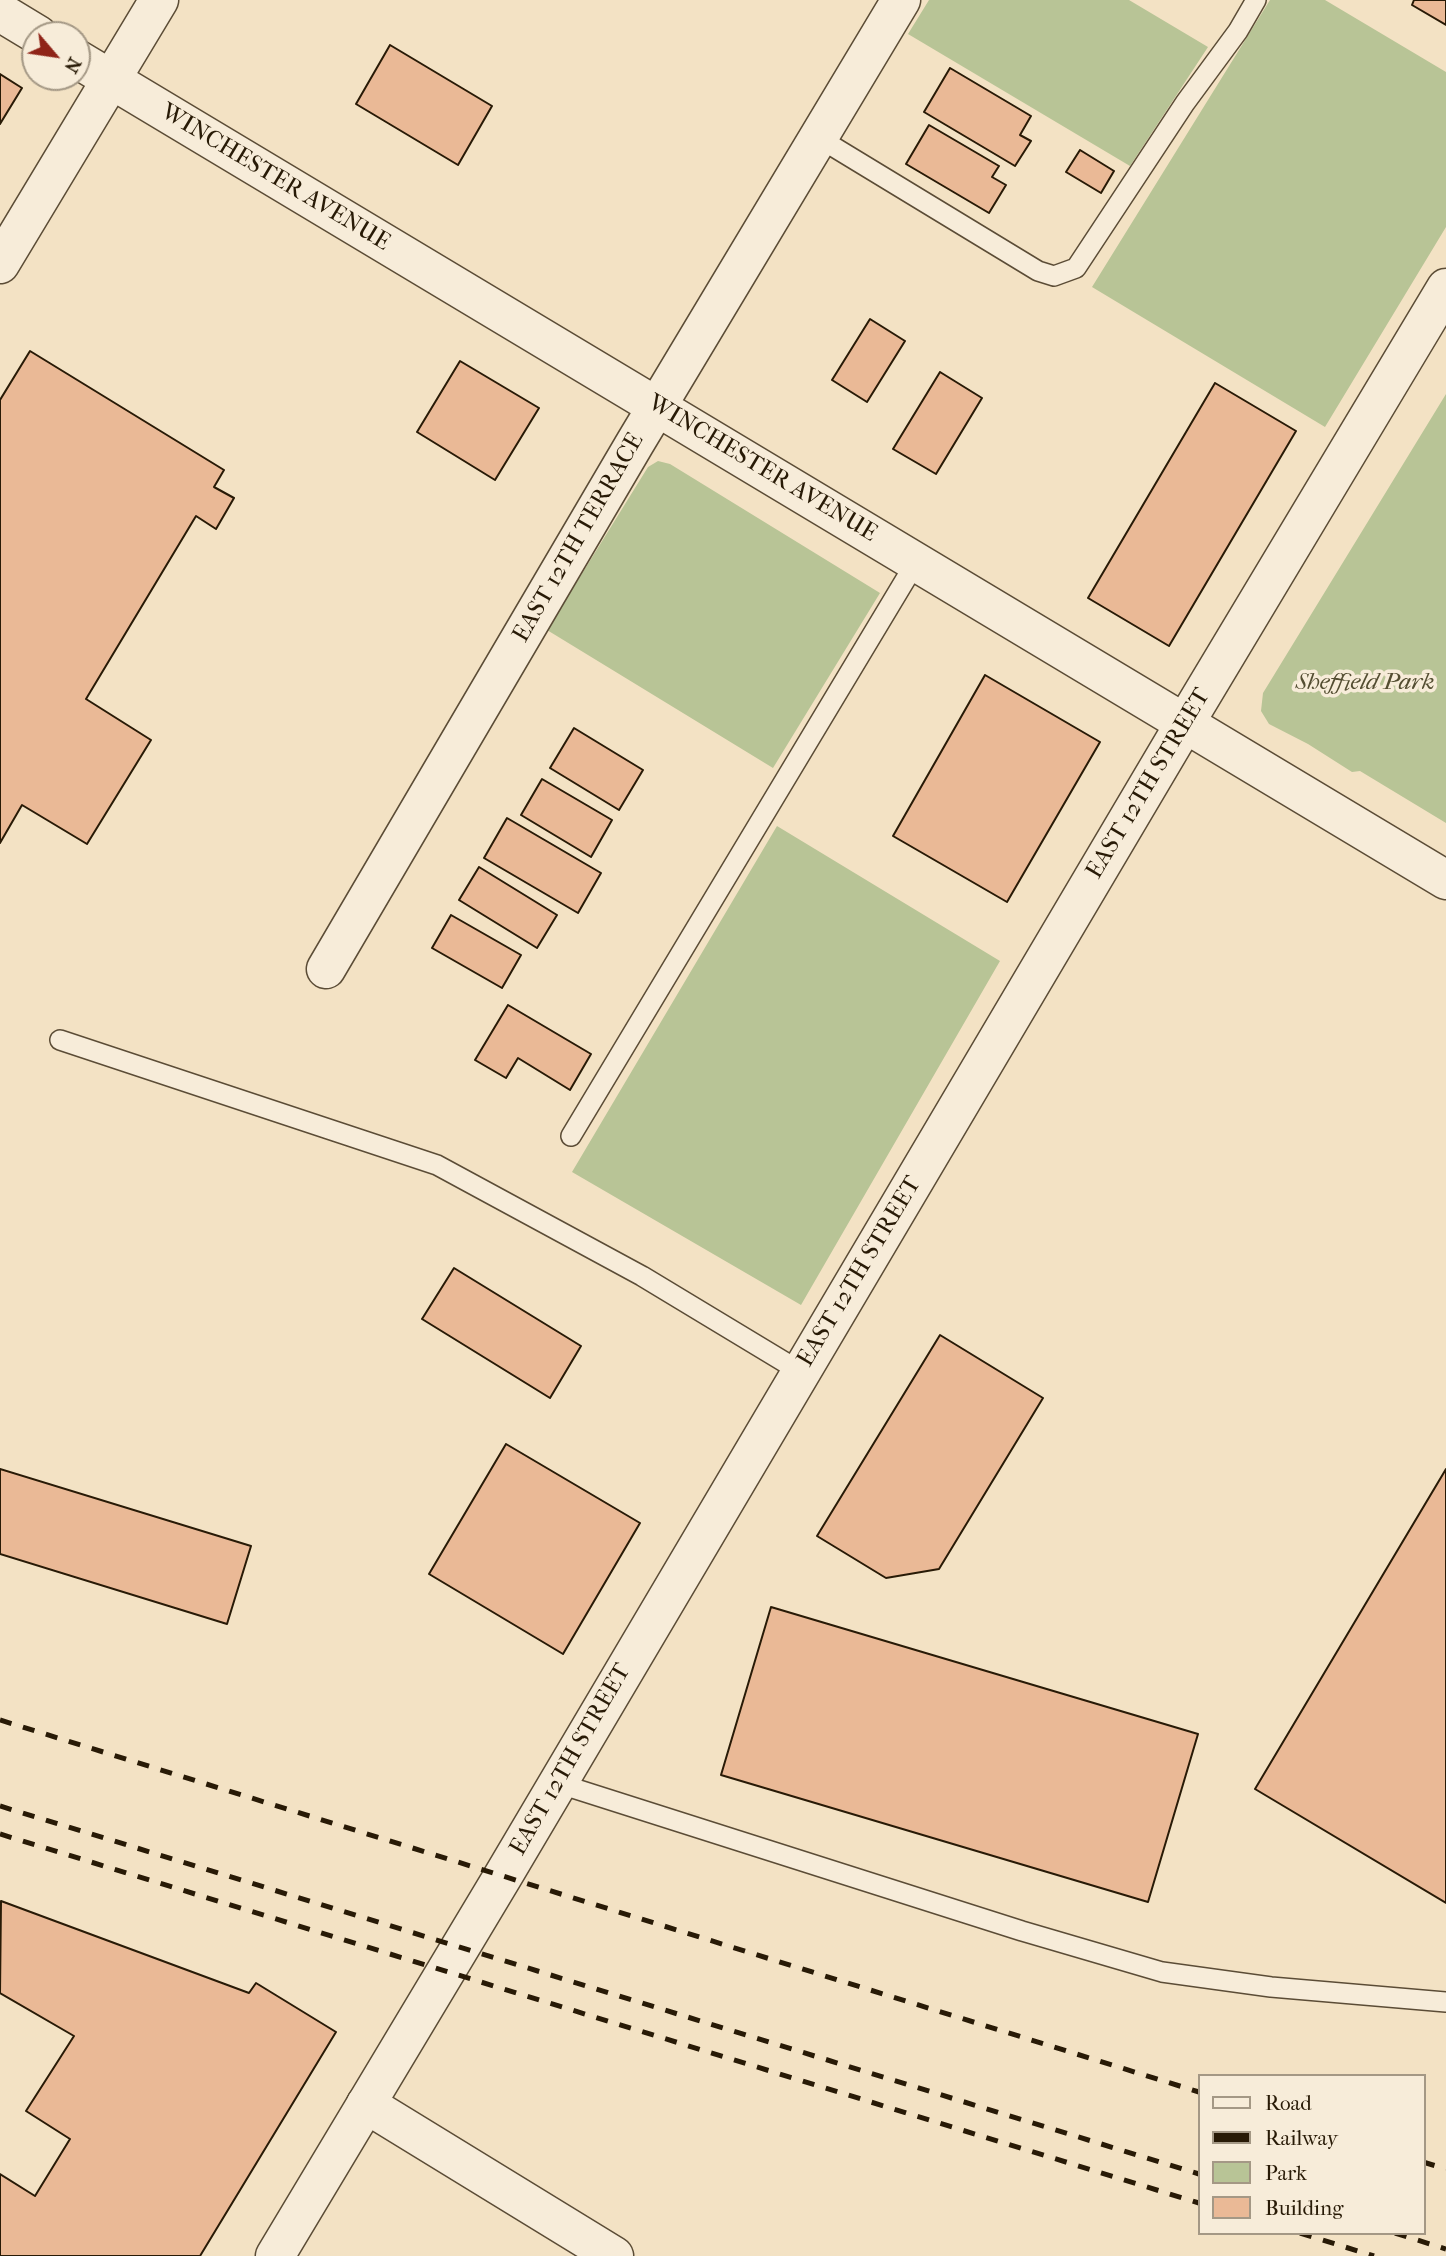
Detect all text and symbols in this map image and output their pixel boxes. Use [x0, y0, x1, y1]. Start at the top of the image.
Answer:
north arrow [21, 21, 91, 91]
text: N [60, 54, 86, 77]
street label: WINCHESTER AVENUE [155, 98, 395, 258]
street label: WINCHESTER AVENUE [642, 389, 882, 549]
street label: EAST 12TH TERRACE [507, 428, 651, 648]
park label: Sheffield Park [1295, 669, 1435, 697]
street label: EAST 12TH STREET [1081, 684, 1217, 884]
street label: EAST 12TH STREET [792, 1172, 928, 1372]
street label: EAST 12TH STREET [504, 1659, 638, 1861]
legend [1198, 2074, 1425, 2235]
text: Road [1265, 2091, 1312, 2115]
text: Railway [1265, 2126, 1338, 2150]
text: Park [1265, 2161, 1307, 2185]
text: Building [1265, 2196, 1343, 2220]

